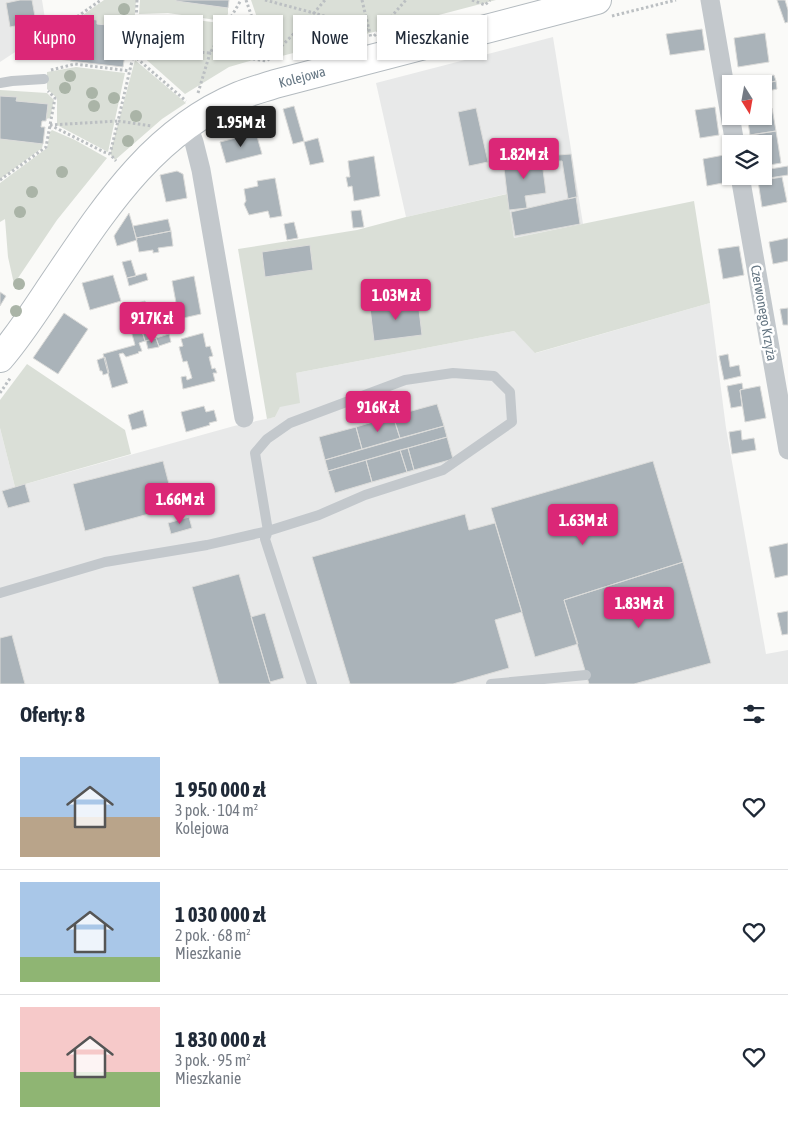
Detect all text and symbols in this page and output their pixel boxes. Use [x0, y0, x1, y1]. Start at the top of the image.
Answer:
chip: Kupno [15, 15, 94, 60]
chip: Wynajem [104, 15, 203, 60]
chip: Filtry [213, 15, 283, 60]
chip: Nowe [293, 15, 367, 60]
chip: Mieszkanie [377, 15, 487, 60]
street label: Kolejowa [277, 63, 327, 91]
north arrow [722, 75, 772, 125]
map controls [722, 75, 772, 185]
pin: 1.95M zł [189, 106, 293, 148]
text: 1.95M zł [217, 113, 265, 131]
button: layers [722, 135, 772, 185]
pin: 1.82M zł [472, 138, 576, 180]
text: 1.82M zł [500, 145, 548, 163]
street label: Czerwonego Krzyża [748, 264, 780, 362]
pin: 1.03M zł [344, 278, 448, 321]
text: 1.03M zł [372, 286, 420, 304]
pin: 917K zł [106, 302, 198, 344]
text: 917K zł [131, 309, 173, 327]
pin: 916K zł [332, 390, 424, 433]
text: 916K zł [357, 398, 399, 416]
pin: 1.66M zł [128, 482, 232, 525]
text: 1.66M zł [156, 490, 204, 508]
pin: 1.63M zł [531, 504, 635, 546]
text: 1.63M zł [559, 511, 607, 529]
pin: 1.83M zł [587, 586, 691, 629]
text: 1.83M zł [615, 594, 663, 612]
icon: filters [740, 700, 768, 728]
text: Oferty: 8 [20, 702, 85, 726]
icon: home [60, 777, 120, 837]
text: 1 950 000 zł [175, 777, 266, 801]
icon: heart [740, 793, 768, 821]
text: 3 pok. · 104 m² [175, 801, 258, 819]
text: Kolejowa [175, 819, 229, 837]
icon: home [60, 902, 120, 962]
text: 1 030 000 zł [175, 902, 266, 926]
icon: heart [740, 918, 768, 946]
text: 2 pok. · 68 m² [175, 926, 251, 944]
text: Mieszkanie [175, 944, 241, 962]
icon: home [60, 1027, 120, 1087]
text: 1 830 000 zł [175, 1027, 266, 1051]
icon: heart [740, 1043, 768, 1071]
text: 3 pok. · 95 m² [175, 1051, 251, 1069]
text: Mieszkanie [175, 1069, 241, 1087]

